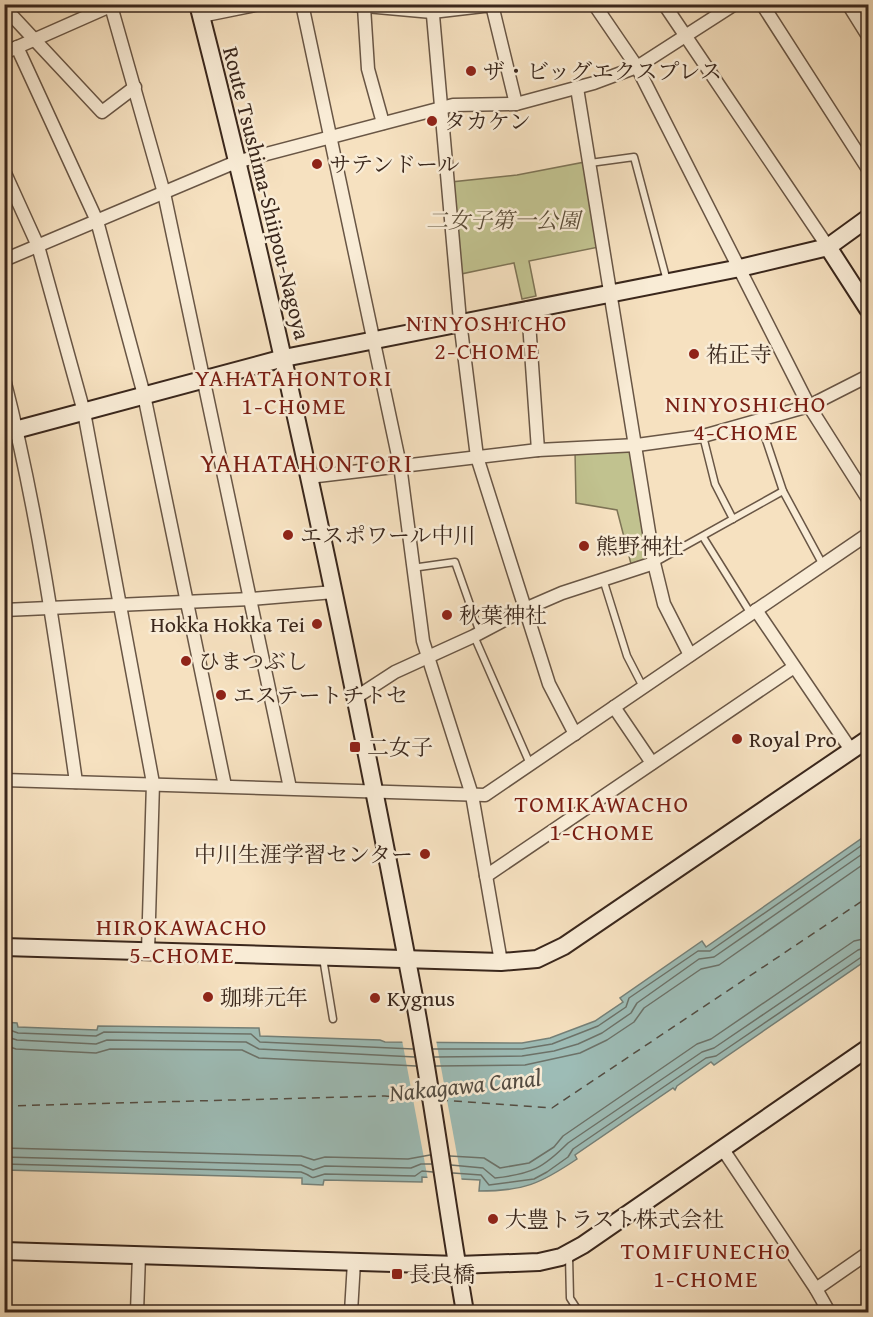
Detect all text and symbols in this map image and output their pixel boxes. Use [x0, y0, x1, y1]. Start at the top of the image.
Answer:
street label: Route Tsushima-Shiipou-Nagoya [215, 43, 319, 343]
place label: ザ・ビッグエクスプレス [483, 55, 722, 87]
marker: ザ・ビッグエクスプレス [464, 64, 478, 78]
place label: タカケン [444, 105, 531, 137]
marker: タカケン [425, 114, 439, 128]
place label: サテンドール [329, 148, 459, 180]
marker: サテンドール [310, 157, 324, 171]
park label: 二女子第一公園 [426, 204, 583, 236]
district label: NINYOSHICHO 2-CHOME [406, 305, 568, 368]
place label: 祐正寺 [706, 338, 772, 370]
marker: 祐正寺 [687, 347, 701, 361]
district label: YAHATAHONTORI 1-CHOME [195, 360, 393, 423]
district label: NINYOSHICHO 4-CHOME [665, 386, 827, 449]
district label: YAHATAHONTORI [201, 443, 413, 482]
place label: エスポワール中川 [300, 519, 476, 551]
marker: エスポワール中川 [281, 528, 295, 542]
place label: 熊野神社 [596, 530, 684, 562]
marker: 熊野神社 [577, 539, 591, 553]
place label: 秋葉神社 [459, 599, 547, 631]
place label: Hokka Hokka Tei [150, 608, 305, 640]
marker: 秋葉神社 [440, 608, 454, 622]
marker: Hokka Hokka Tei [310, 617, 324, 631]
place label: ひまつぶし [198, 645, 308, 677]
marker: ひまつぶし [179, 654, 193, 668]
place label: エステートチトセ [233, 679, 408, 711]
marker: エステートチトセ [214, 688, 228, 702]
place label: Royal Pro [749, 723, 837, 755]
place label: 二女子 [367, 731, 433, 763]
marker: Royal Pro [730, 732, 744, 746]
marker: 二女子 [348, 740, 362, 754]
district label: TOMIKAWACHO 1-CHOME [514, 786, 690, 849]
place label: 中川生涯学習センター [194, 838, 413, 870]
marker: 中川生涯学習センター [418, 847, 432, 861]
district label: HIROKAWACHO 5-CHOME [96, 909, 268, 972]
place label: 珈琲元年 [220, 981, 308, 1013]
place label: Kygnus [387, 982, 455, 1014]
marker: 珈琲元年 [201, 990, 215, 1004]
marker: Kygnus [368, 991, 382, 1005]
water label: Nakagawa Canal [386, 1060, 543, 1110]
place label: 大豊トラスト株式会社 [505, 1203, 724, 1235]
marker: 大豊トラスト株式会社 [486, 1212, 500, 1226]
district label: TOMIFUNECHO 1-CHOME [621, 1233, 791, 1296]
place label: 長良橋 [409, 1258, 475, 1290]
marker: 長良橋 [390, 1267, 404, 1281]

